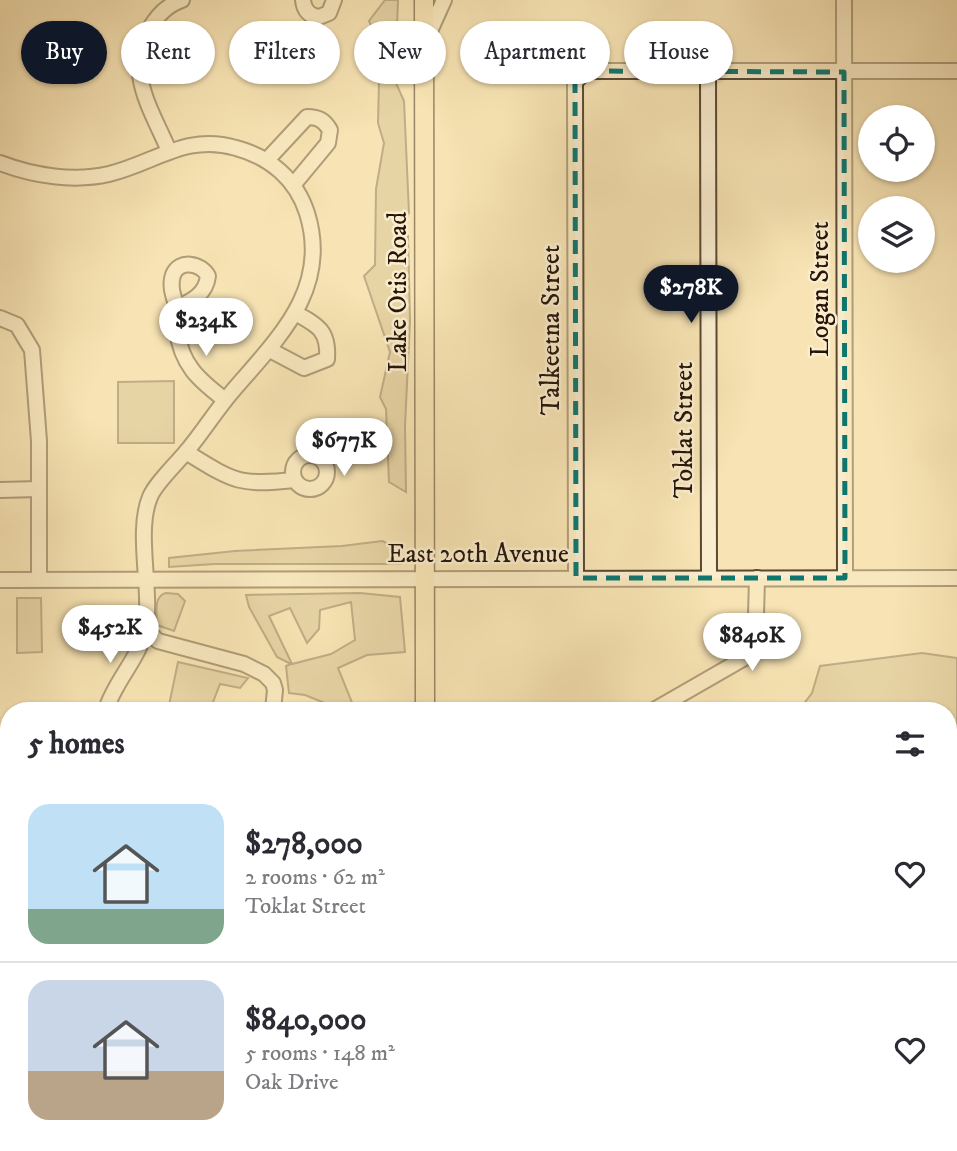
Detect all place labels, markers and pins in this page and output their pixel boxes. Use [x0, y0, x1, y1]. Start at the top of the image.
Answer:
pin: $278K [642, 266, 740, 325]
pin: $234K [157, 298, 255, 358]
pin: $677K [295, 419, 393, 478]
pin: $452K [61, 606, 159, 665]
pin: $840K [703, 614, 801, 673]

